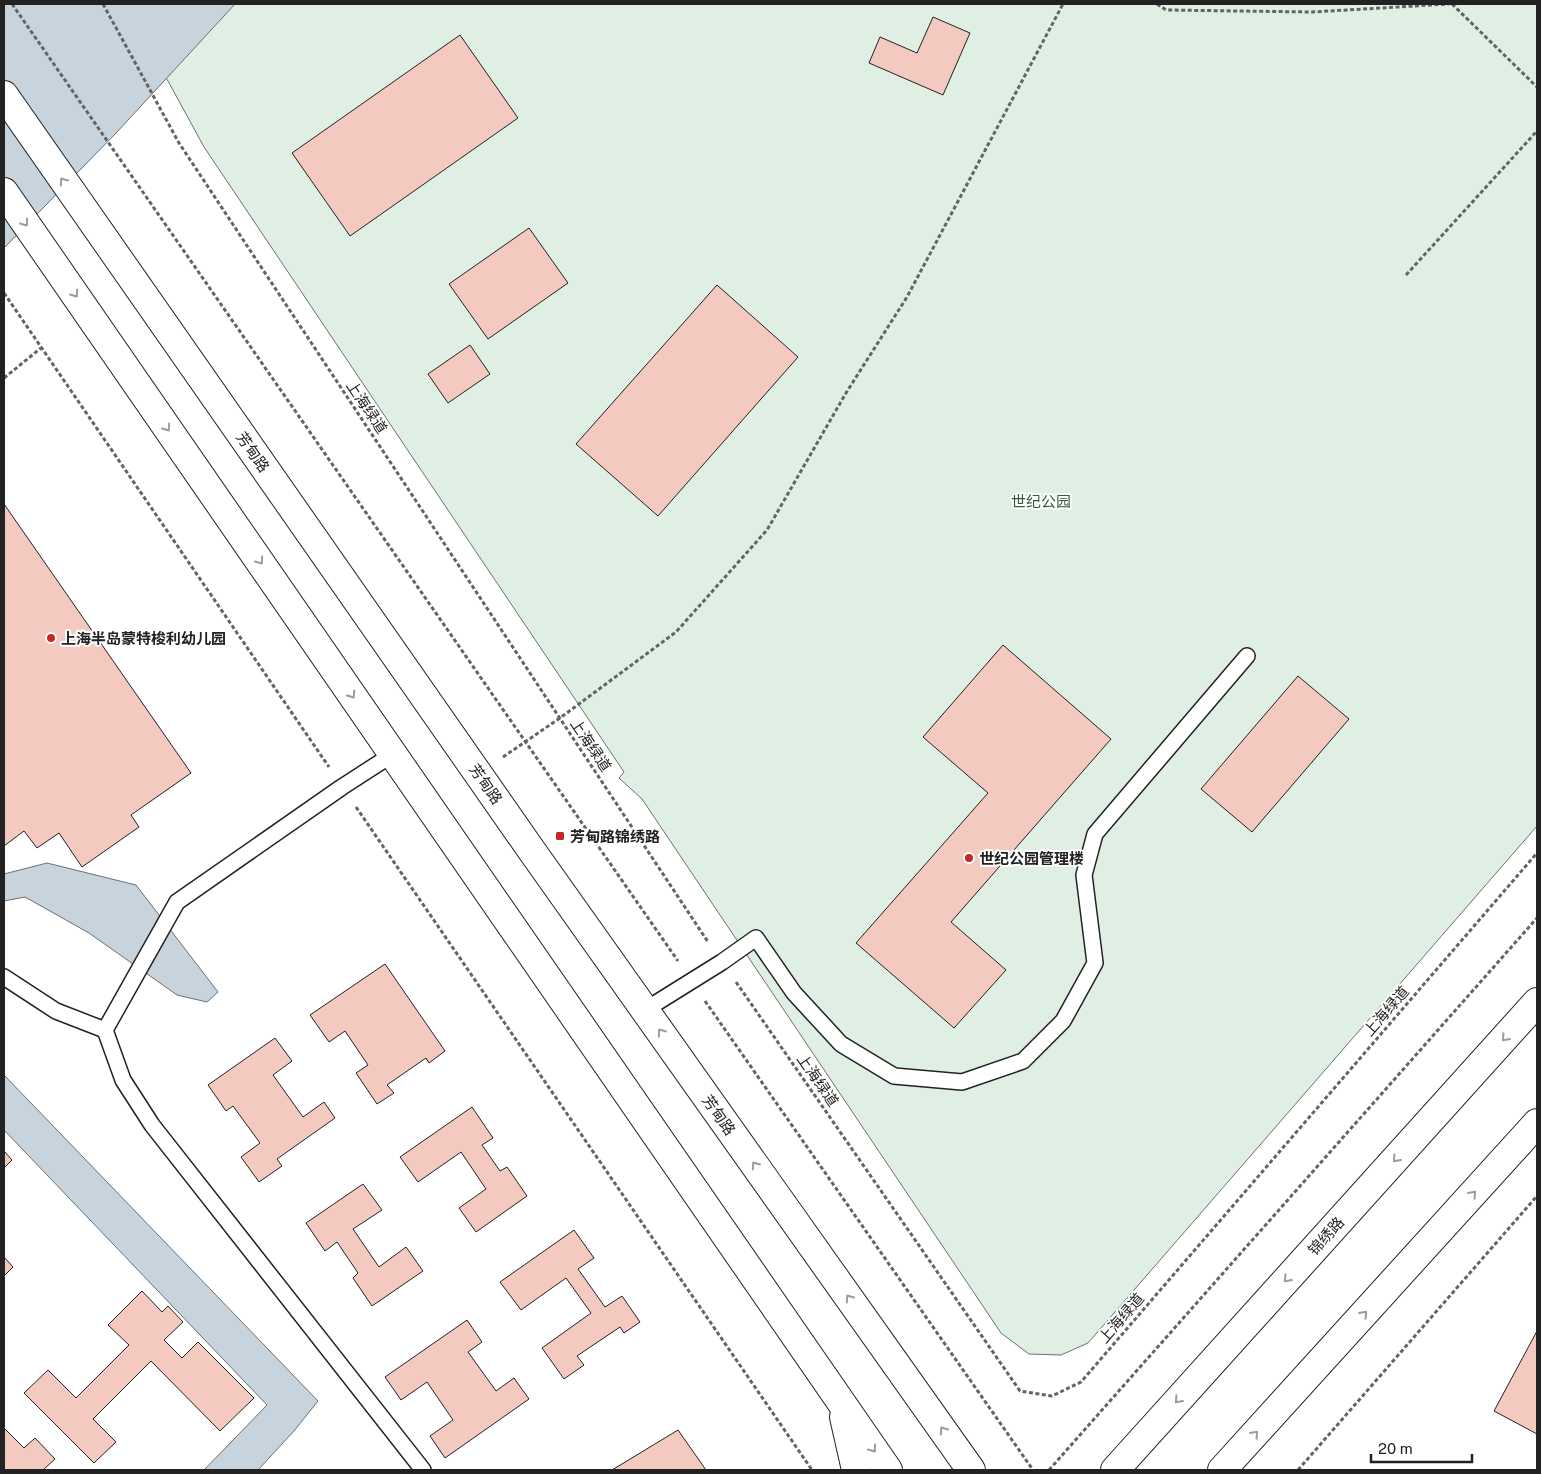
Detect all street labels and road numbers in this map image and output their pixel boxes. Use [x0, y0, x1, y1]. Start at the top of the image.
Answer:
street label: 上海绿道 [343, 377, 391, 437]
street label: 芳甸路 [233, 429, 273, 475]
street label: 上海绿道 [567, 715, 615, 775]
street label: 芳甸路 [466, 761, 506, 807]
street label: 上海绿道 [1360, 983, 1412, 1039]
street label: 上海绿道 [794, 1051, 842, 1109]
street label: 芳甸路 [699, 1092, 739, 1138]
street label: 锦绣路 [1305, 1214, 1347, 1258]
street label: 上海绿道 [1095, 1290, 1147, 1346]

